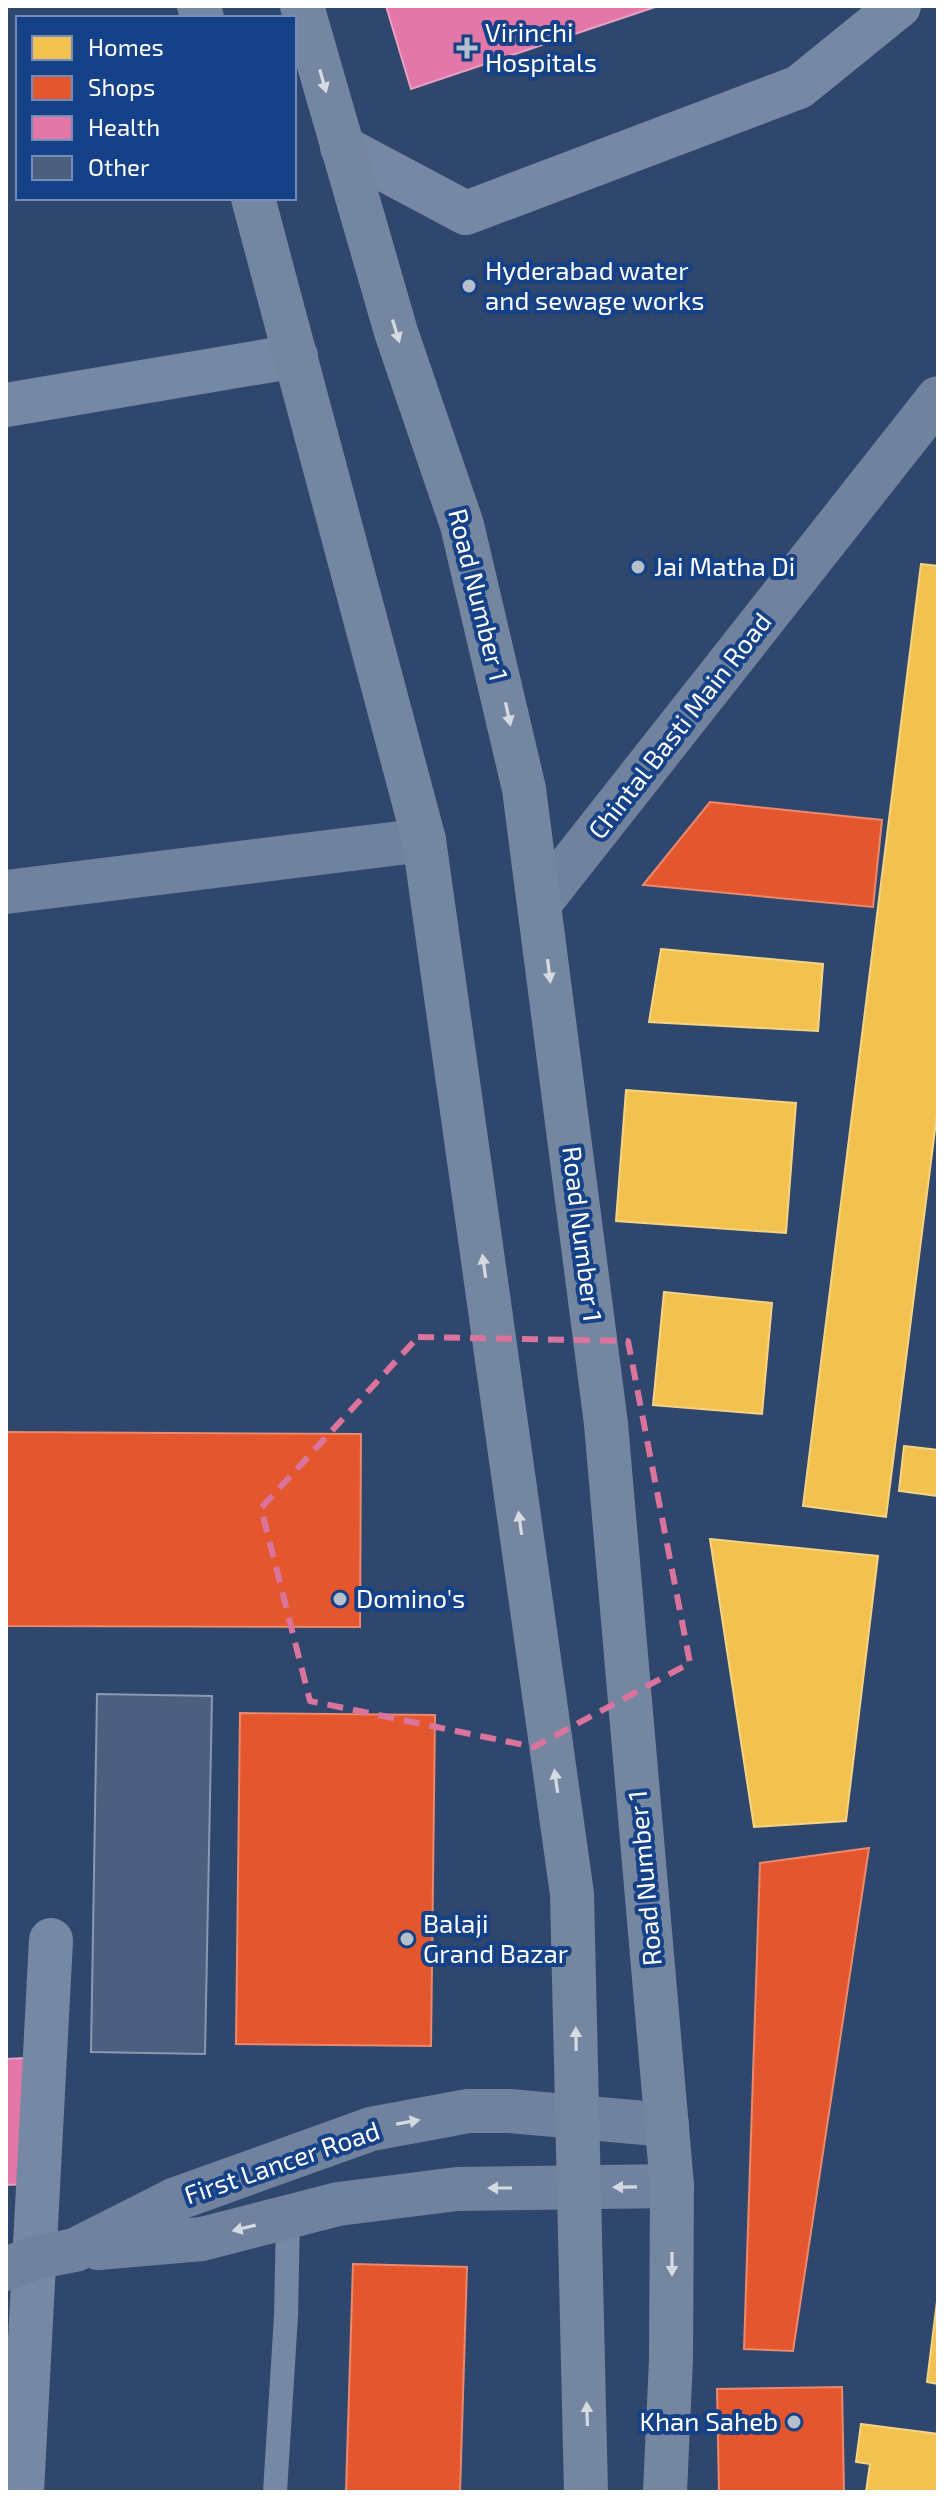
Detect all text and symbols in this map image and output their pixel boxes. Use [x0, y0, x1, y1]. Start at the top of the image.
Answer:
legend [16, 16, 296, 200]
place label: Virinchi Hospitals [485, 16, 597, 77]
text: Homes [88, 32, 164, 61]
marker: Virinchi Hospitals [456, 37, 478, 59]
one-way arrow [317, 69, 330, 93]
text: Shops [88, 72, 155, 101]
text: Health [88, 112, 160, 141]
text: Other [88, 152, 150, 181]
place label: Hyderabad water and sewage works [485, 254, 705, 315]
marker: Hyderabad water and sewage works [460, 277, 478, 295]
one-way arrow [390, 319, 403, 343]
street label: Road Number 1 [443, 505, 516, 684]
place label: Jai Matha Di [654, 550, 795, 581]
marker: Jai Matha Di [629, 558, 647, 576]
street label: Chintal Basti Main Road [581, 606, 777, 844]
one-way arrow [502, 702, 515, 727]
one-way arrow [542, 959, 555, 984]
street label: Road Number 1 [557, 1144, 610, 1323]
one-way arrow [477, 1253, 490, 1278]
one-way arrow [513, 1510, 526, 1535]
place label: Domino's [356, 1582, 465, 1613]
marker: Domino's [331, 1590, 349, 1608]
one-way arrow [550, 1768, 563, 1793]
street label: Road Number 1 [620, 1789, 667, 1967]
place label: Balaji Grand Bazar [423, 1907, 568, 1968]
marker: Balaji Grand Bazar [398, 1930, 416, 1948]
one-way arrow [570, 2026, 582, 2051]
street label: First Lancer Road [180, 2114, 383, 2210]
one-way arrow [396, 2115, 421, 2127]
one-way arrow [612, 2181, 637, 2193]
one-way arrow [487, 2182, 512, 2194]
one-way arrow [232, 2222, 257, 2235]
one-way arrow [665, 2252, 678, 2277]
one-way arrow [580, 2401, 593, 2426]
place label: Khan Saheb [640, 2405, 778, 2436]
marker: Khan Saheb [785, 2413, 803, 2431]

